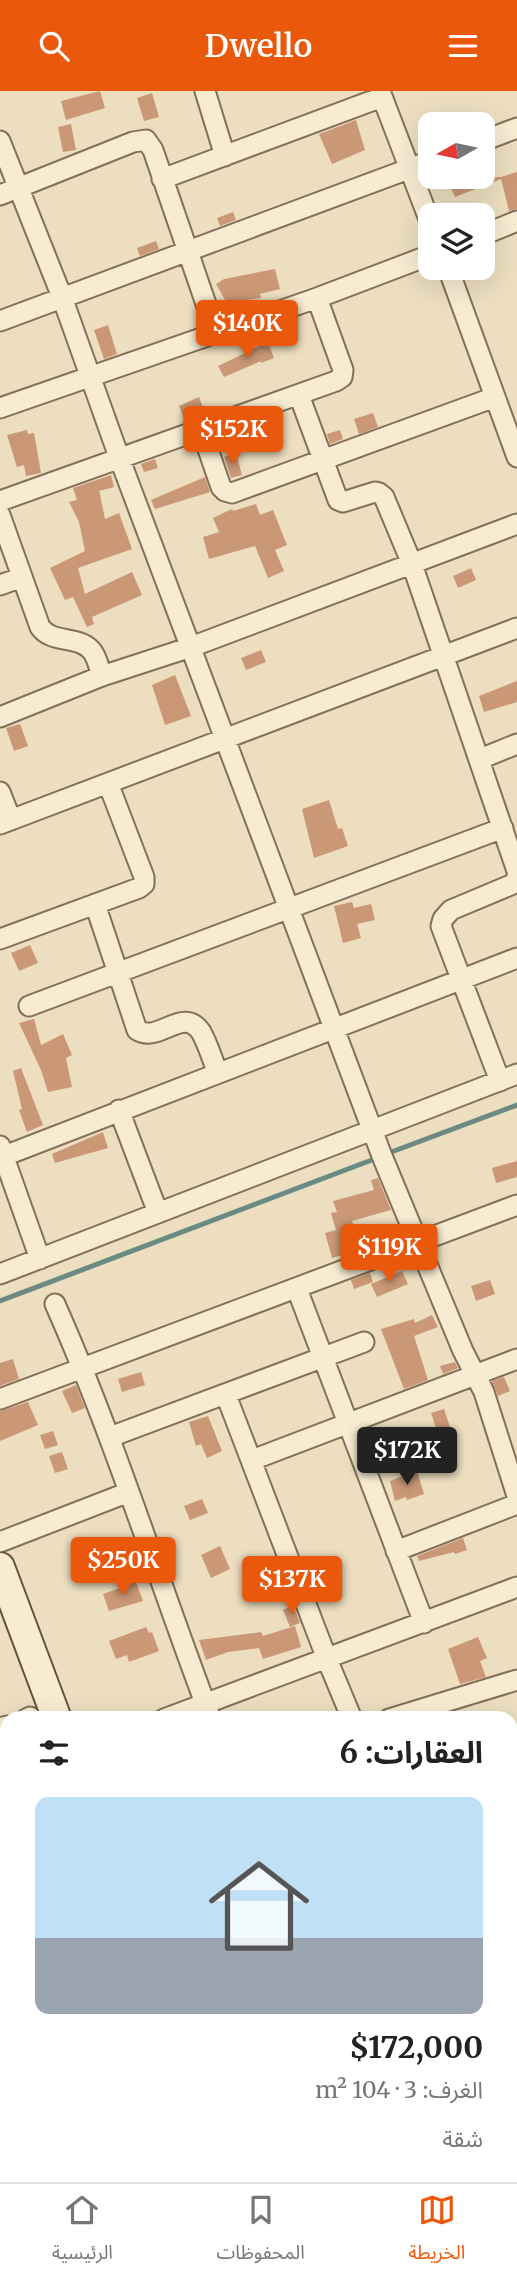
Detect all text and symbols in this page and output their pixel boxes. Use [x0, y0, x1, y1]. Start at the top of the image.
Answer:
text: Dwello [205, 26, 312, 66]
icon: search [35, 27, 73, 65]
icon: menu [444, 27, 482, 65]
north arrow [418, 112, 495, 189]
map controls [418, 112, 495, 280]
button: layers [418, 203, 495, 280]
pin: $140K [198, 301, 296, 360]
text: $140K [212, 308, 282, 337]
pin: $152K [184, 407, 282, 466]
text: $152K [199, 414, 267, 443]
pin: $119K [340, 1225, 438, 1284]
text: $119K [357, 1232, 421, 1261]
pin: $172K [358, 1427, 456, 1487]
text: $172K [373, 1435, 441, 1464]
pin: $250K [74, 1537, 172, 1597]
text: $250K [87, 1545, 159, 1574]
pin: $137K [243, 1557, 341, 1616]
text: $137K [258, 1564, 326, 1593]
text: العقارات: 6 [339, 1733, 483, 1771]
icon: filters [35, 1734, 73, 1772]
icon: home [196, 1843, 322, 1969]
text: $172,000 [349, 2028, 483, 2066]
text: الغرف: 3 · 104 m² [315, 2075, 483, 2104]
text: شقة [442, 2124, 483, 2153]
tab: الرئيسية [52, 2191, 113, 2273]
tab: المحفوظات [216, 2191, 305, 2273]
tab: الخريطة [408, 2191, 465, 2273]

